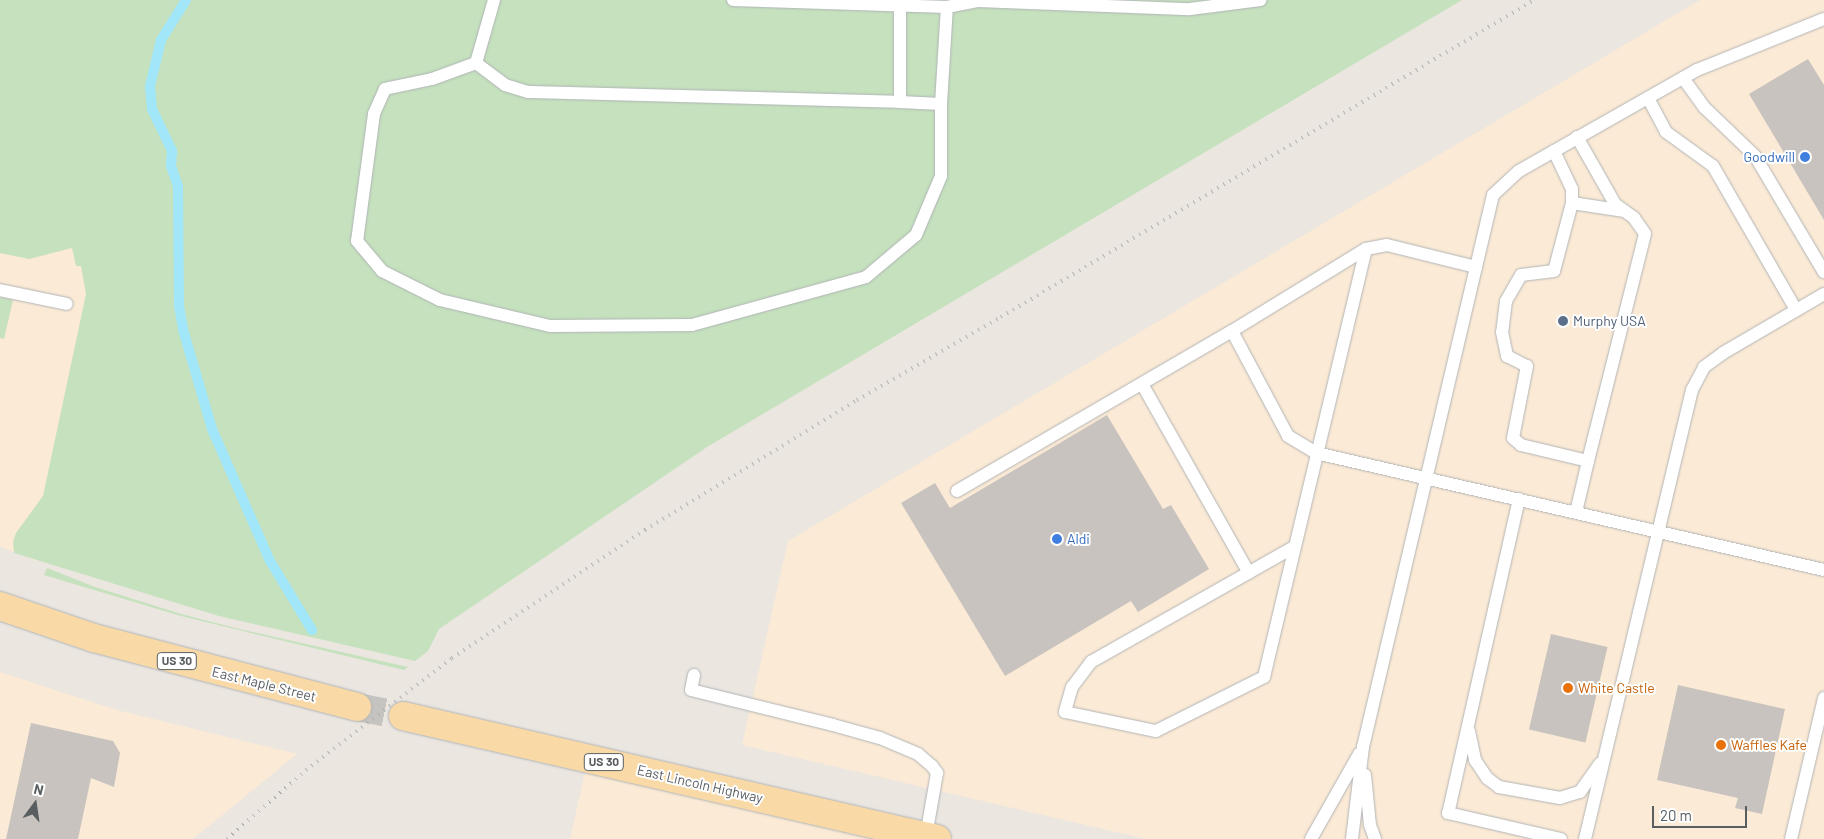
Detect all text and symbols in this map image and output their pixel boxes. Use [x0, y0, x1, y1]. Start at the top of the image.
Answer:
place label: Goodwill [1743, 149, 1795, 165]
marker: Goodwill [1799, 151, 1811, 163]
place label: Murphy USA [1573, 313, 1646, 329]
marker: Murphy USA [1557, 315, 1569, 327]
place label: Aldi [1067, 531, 1090, 547]
marker: Aldi [1051, 533, 1063, 545]
road number: US 30 [156, 651, 198, 670]
street label: East Maple Street [210, 663, 318, 705]
place label: White Castle [1578, 680, 1655, 696]
marker: White Castle [1562, 682, 1574, 694]
place label: Waffles Kafe [1731, 737, 1807, 753]
marker: Waffles Kafe [1715, 739, 1727, 751]
road number: US 30 [583, 752, 625, 772]
street label: East Lincoln Highway [635, 761, 765, 807]
north arrow [10, 779, 60, 829]
text: N [32, 780, 45, 798]
scale bar [1654, 796, 1749, 828]
text: 20 m [1660, 806, 1692, 824]

